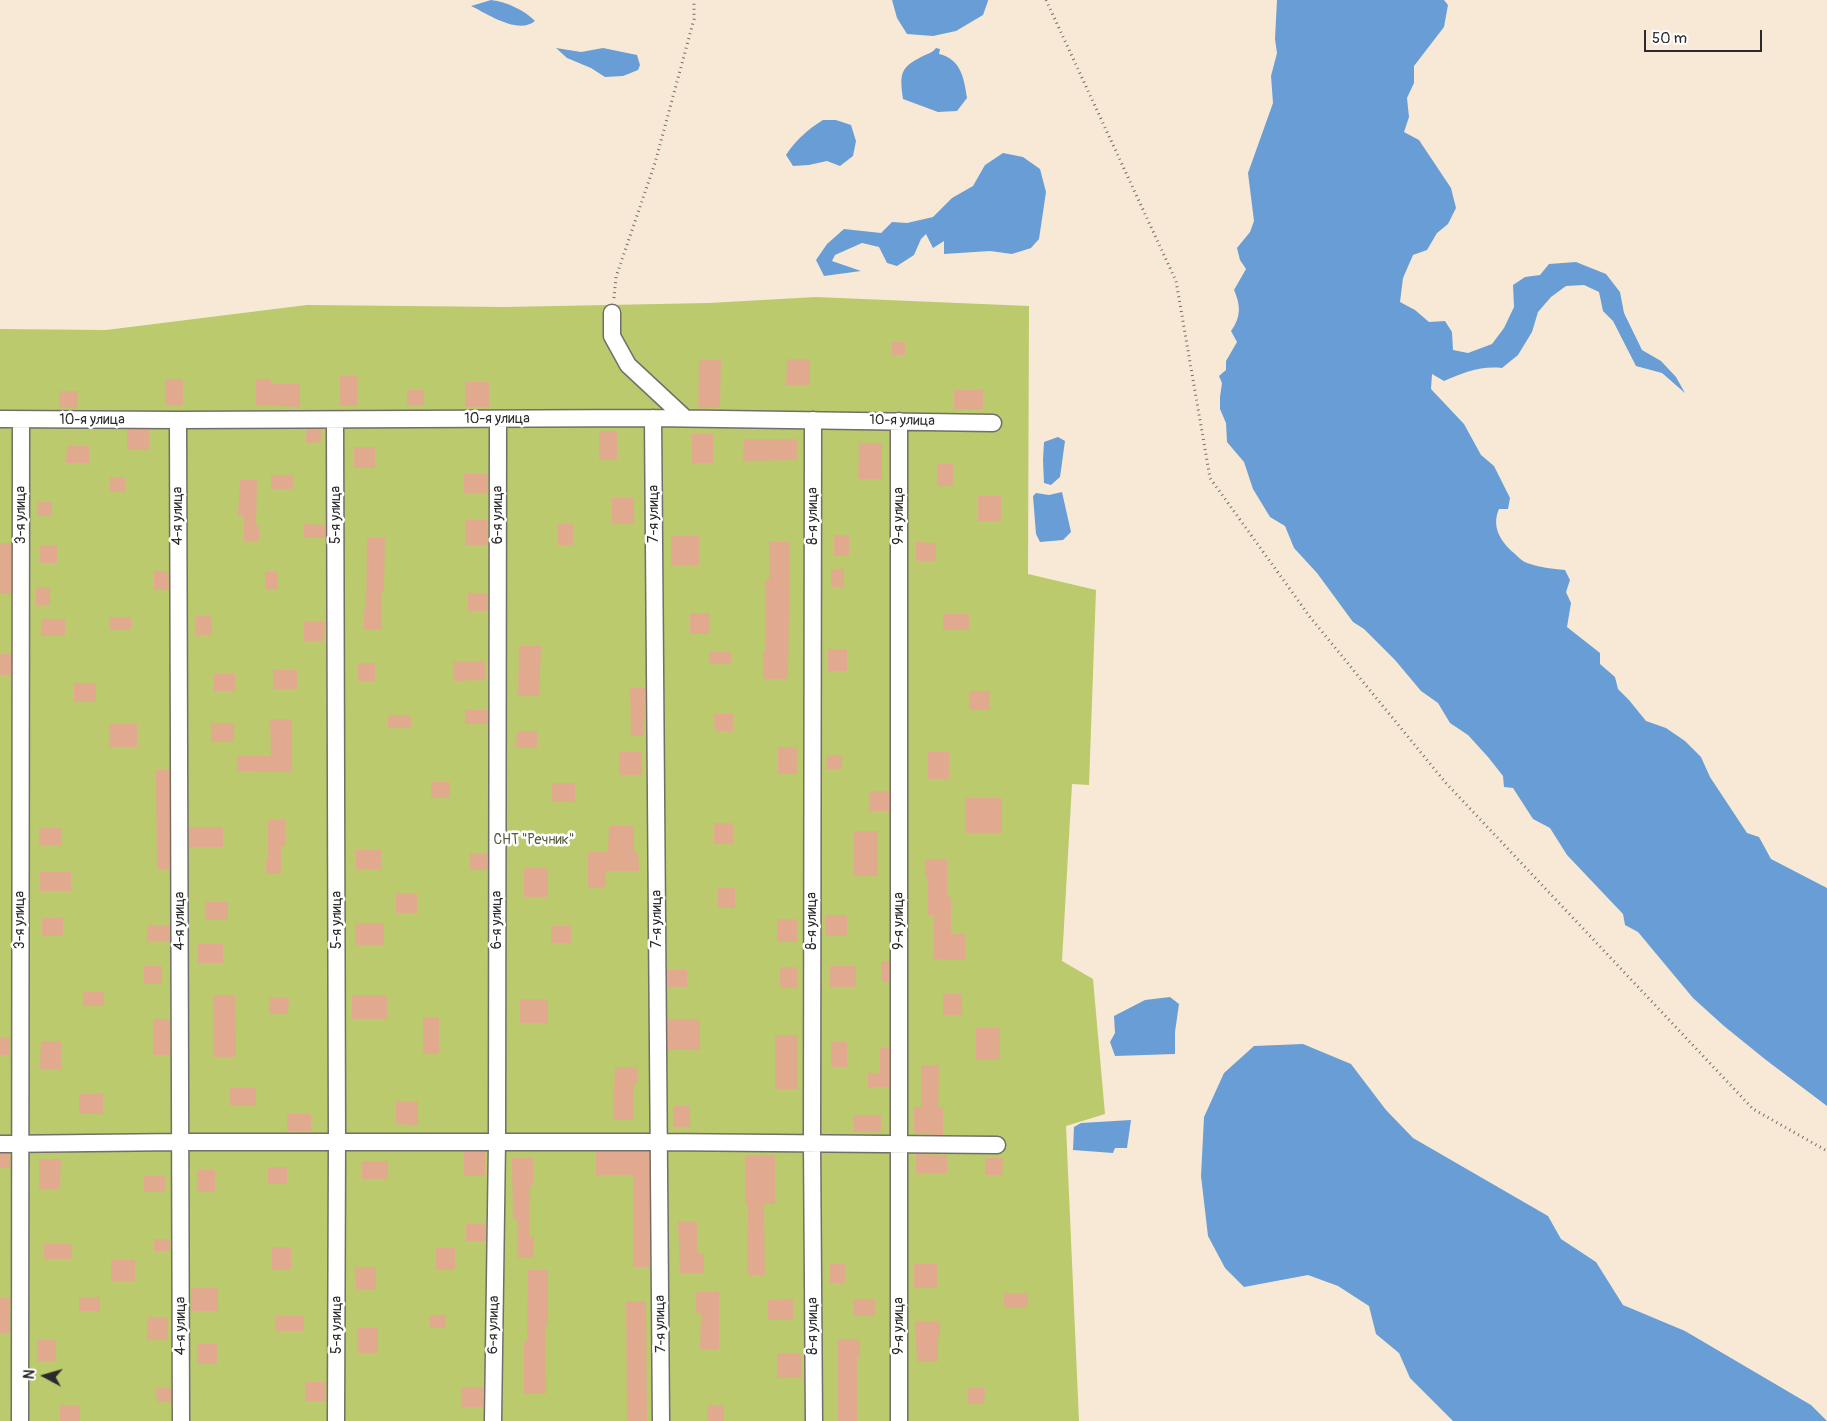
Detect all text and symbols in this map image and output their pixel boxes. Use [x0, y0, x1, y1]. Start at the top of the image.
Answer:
scale bar [1647, 20, 1764, 52]
text: 50 m [1652, 29, 1687, 48]
street label: 10-я улица [464, 411, 530, 427]
street label: 10-я улица [59, 412, 125, 428]
street label: 10-я улица [869, 412, 935, 430]
street label: 7-я улица [646, 485, 662, 543]
street label: 3-я улица [13, 486, 29, 544]
street label: 5-я улица [328, 486, 344, 544]
street label: 6-я улица [490, 486, 506, 544]
street label: 4-я улица [170, 487, 186, 545]
street label: 8-я улица [805, 487, 821, 545]
street label: 9-я улица [891, 487, 907, 545]
park label: СНТ "Речник" [493, 832, 575, 848]
street label: 7-я улица [649, 890, 665, 948]
street label: 3-я улица [12, 891, 28, 949]
street label: 5-я улица [329, 891, 345, 949]
street label: 6-я улица [489, 891, 505, 949]
street label: 4-я улица [172, 892, 188, 950]
street label: 8-я улица [804, 892, 820, 950]
street label: 9-я улица [891, 892, 907, 950]
street label: 7-я улица [652, 1295, 670, 1353]
street label: 5-я улица [329, 1296, 345, 1354]
street label: 6-я улица [485, 1296, 503, 1354]
street label: 4-я улица [173, 1297, 189, 1355]
street label: 8-я улица [805, 1297, 821, 1355]
street label: 9-я улица [891, 1297, 907, 1355]
north arrow [20, 1351, 70, 1401]
text: N [21, 1369, 39, 1380]

